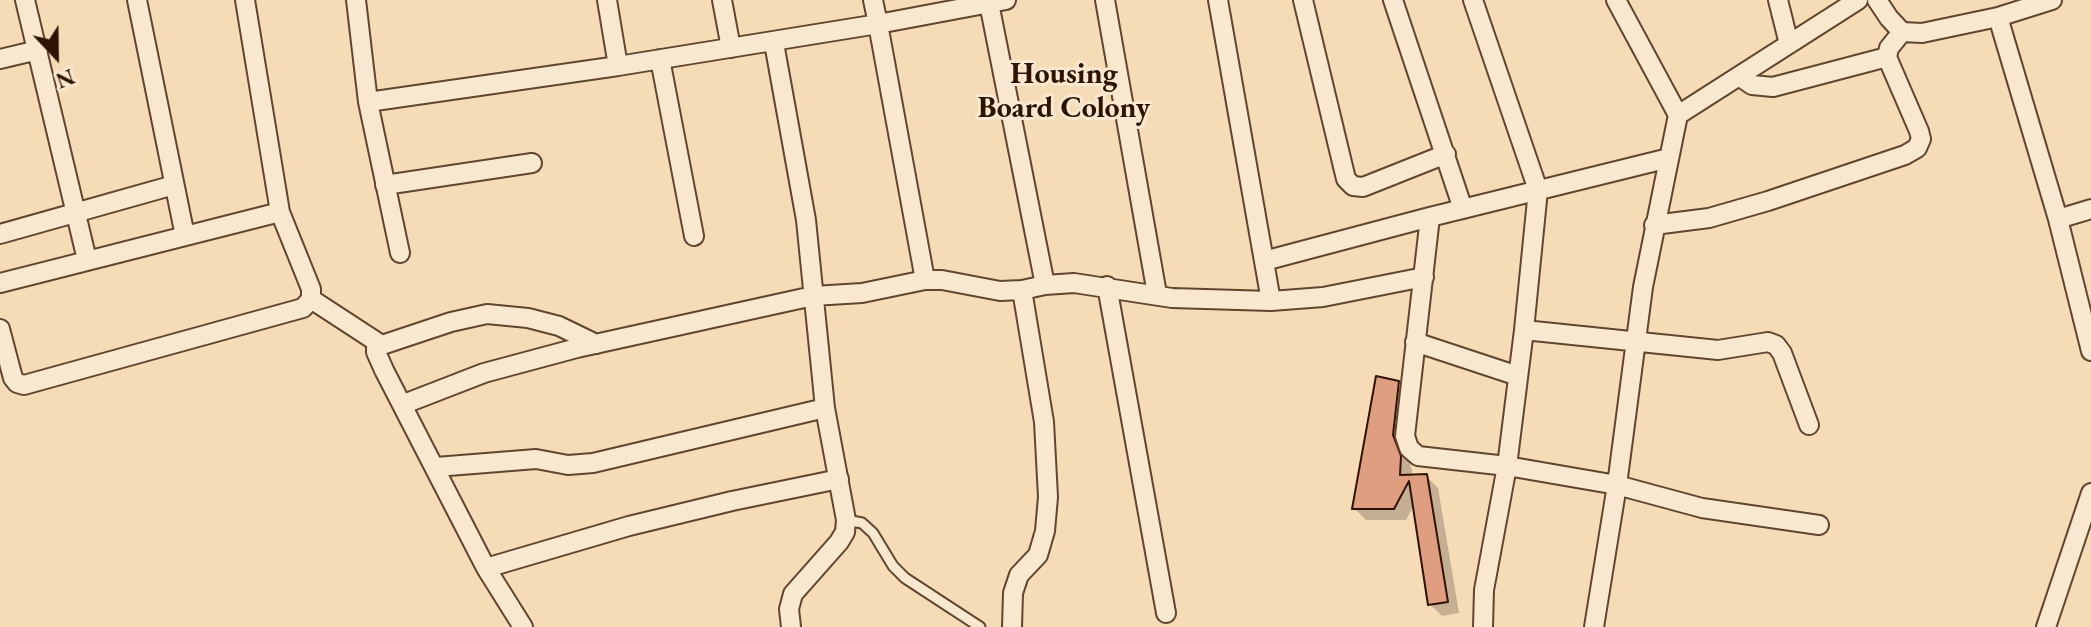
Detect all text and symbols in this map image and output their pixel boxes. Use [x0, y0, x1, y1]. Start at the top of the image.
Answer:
north arrow [16, 16, 96, 96]
district label: Housing Board Colony [978, 57, 1150, 128]
text: N [51, 62, 79, 95]

